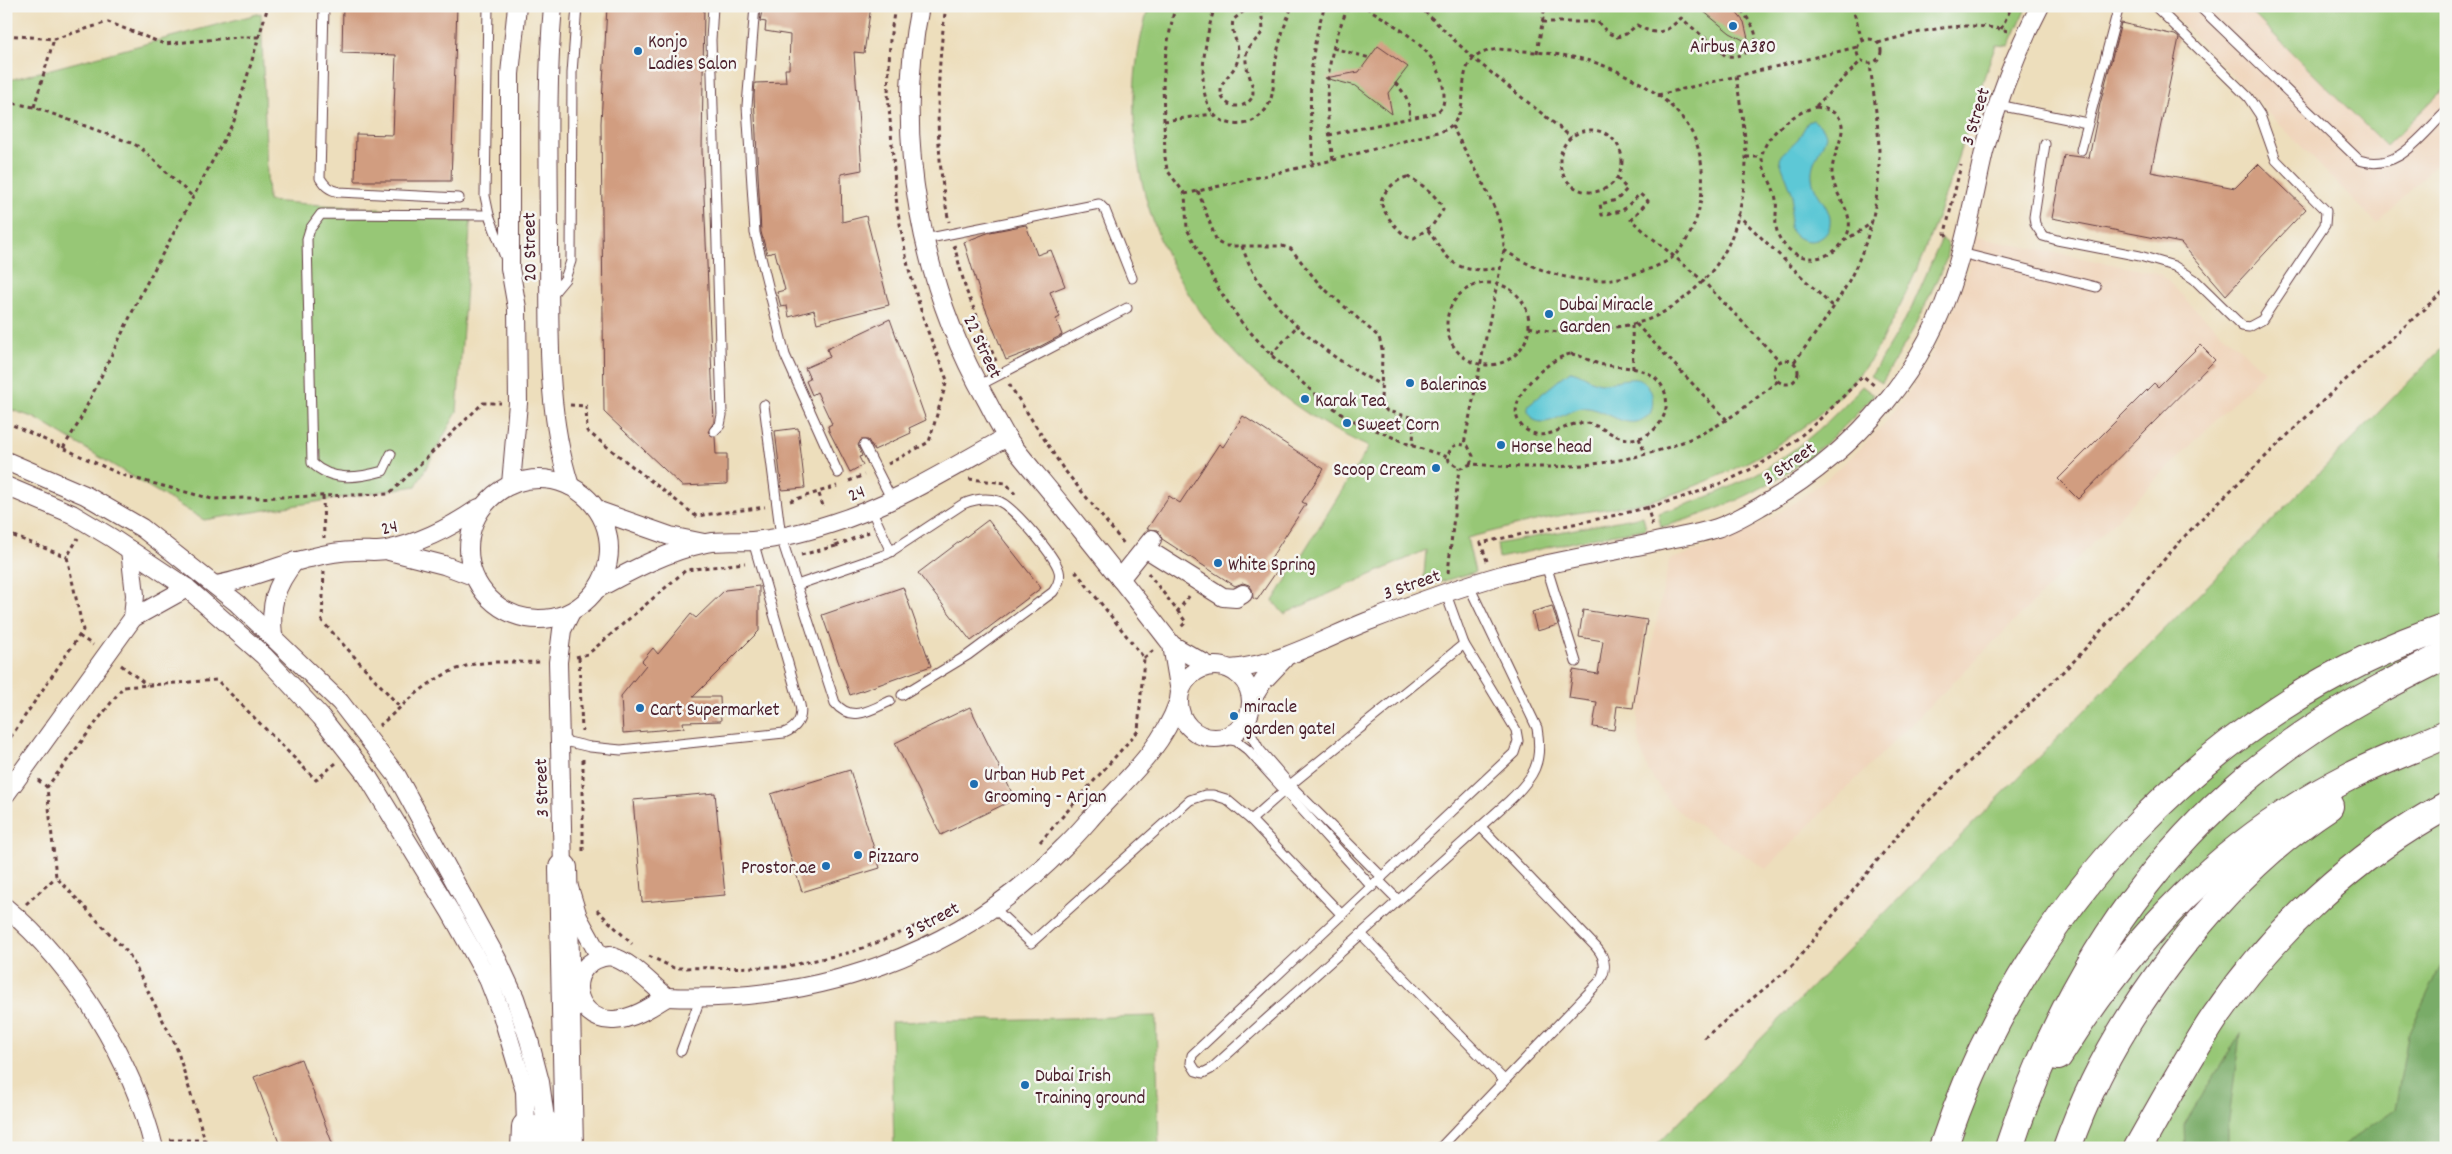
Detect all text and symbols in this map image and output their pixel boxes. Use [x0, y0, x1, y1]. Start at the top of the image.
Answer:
marker: Airbus A380 [1727, 20, 1739, 32]
place label: Konjo Ladies Salon [648, 30, 737, 79]
place label: Airbus A380 [1690, 35, 1776, 62]
marker: Konjo Ladies Salon [632, 45, 644, 57]
street label: 3 Street [1956, 85, 1999, 149]
street label: 20 Street [517, 212, 546, 282]
place label: Dubai Miracle Garden [1559, 293, 1653, 342]
marker: Dubai Miracle Garden [1543, 308, 1555, 320]
street label: 22 Street [954, 311, 1007, 384]
place label: Balerinas [1420, 373, 1487, 400]
marker: Balerinas [1404, 377, 1416, 389]
place label: Karak Tea [1315, 389, 1387, 416]
marker: Karak Tea [1299, 393, 1311, 405]
place label: Sweet Corn [1357, 413, 1439, 440]
marker: Sweet Corn [1341, 417, 1353, 429]
place label: Horse head [1511, 435, 1592, 462]
street label: 3 Street [1758, 437, 1822, 493]
marker: Horse head [1495, 439, 1507, 451]
place label: Scoop Cream [1333, 458, 1426, 485]
marker: Scoop Cream [1430, 462, 1442, 474]
street label: 24 [845, 480, 870, 511]
street label: 24 [379, 515, 400, 544]
place label: White Spring [1228, 553, 1316, 580]
marker: White Spring [1212, 557, 1224, 569]
street label: 3 Street [1380, 564, 1444, 609]
place label: miracle garden gate1 [1244, 695, 1335, 744]
place label: Cart Supermarket [650, 698, 780, 725]
marker: Cart Supermarket [634, 702, 646, 714]
marker: miracle garden gate1 [1228, 710, 1240, 722]
street label: 3 Street [529, 758, 558, 818]
place label: Urban Hub Pet Grooming - Arjan [984, 763, 1106, 812]
marker: Urban Hub Pet Grooming - Arjan [968, 778, 980, 790]
place label: Pizzaro [868, 845, 919, 872]
marker: Pizzaro [852, 849, 864, 861]
place label: Prostor.ae [741, 856, 816, 883]
marker: Prostor.ae [820, 860, 832, 872]
street label: 3 Street [900, 896, 965, 948]
place label: Dubai Irish Training ground [1035, 1064, 1145, 1113]
marker: Dubai Irish Training ground [1019, 1079, 1031, 1091]

